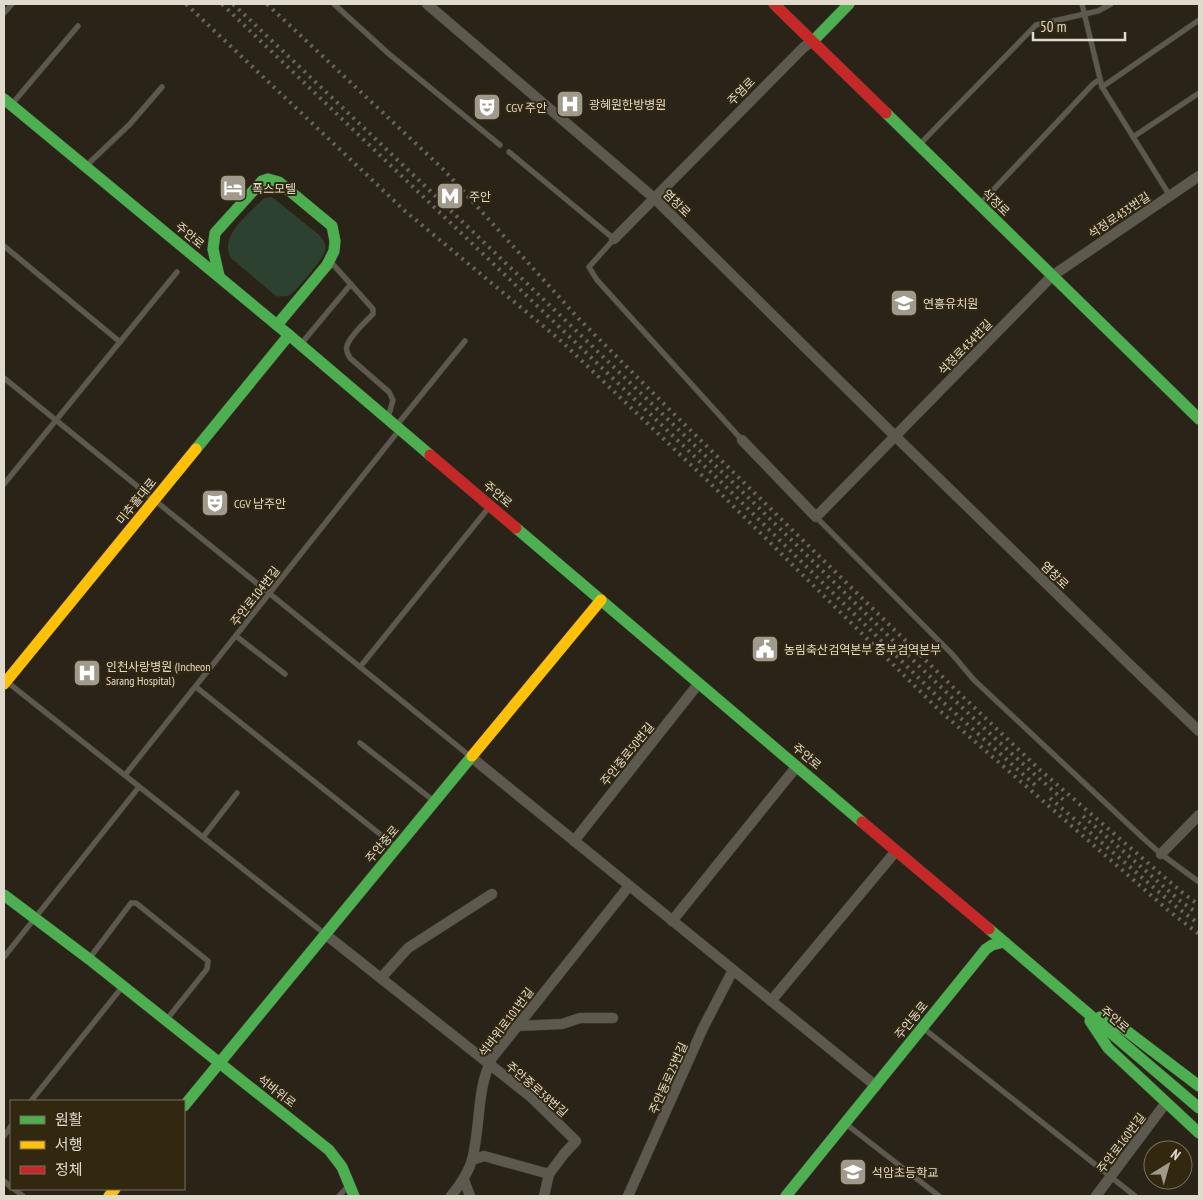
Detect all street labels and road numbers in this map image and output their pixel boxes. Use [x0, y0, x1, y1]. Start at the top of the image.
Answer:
street label: 주염로 [724, 74, 758, 108]
street label: 석정로 [979, 185, 1013, 219]
street label: 염창로 [660, 186, 694, 220]
street label: 석정로433번길 [1085, 189, 1153, 241]
street label: 주안로 [172, 219, 208, 251]
street label: 석정로434번길 [935, 316, 995, 378]
street label: 미추홀대로 [113, 475, 159, 527]
street label: 주안로 [480, 478, 516, 510]
street label: 염창로 [1038, 558, 1072, 592]
street label: 주안로104번길 [227, 563, 283, 629]
street label: 주안중로50번길 [597, 719, 657, 789]
street label: 주안로 [789, 740, 825, 772]
street label: 주안중로 [362, 822, 402, 866]
street label: 석바위로101번길 [475, 985, 537, 1059]
street label: 주안동로 [891, 998, 931, 1042]
street label: 주안로 [1097, 1003, 1133, 1035]
street label: 주안동로25번길 [645, 1040, 691, 1116]
street label: 주안중로38번길 [503, 1058, 571, 1120]
street label: 석바위로 [255, 1071, 299, 1111]
street label: 주안로160번길 [1094, 1110, 1148, 1176]

